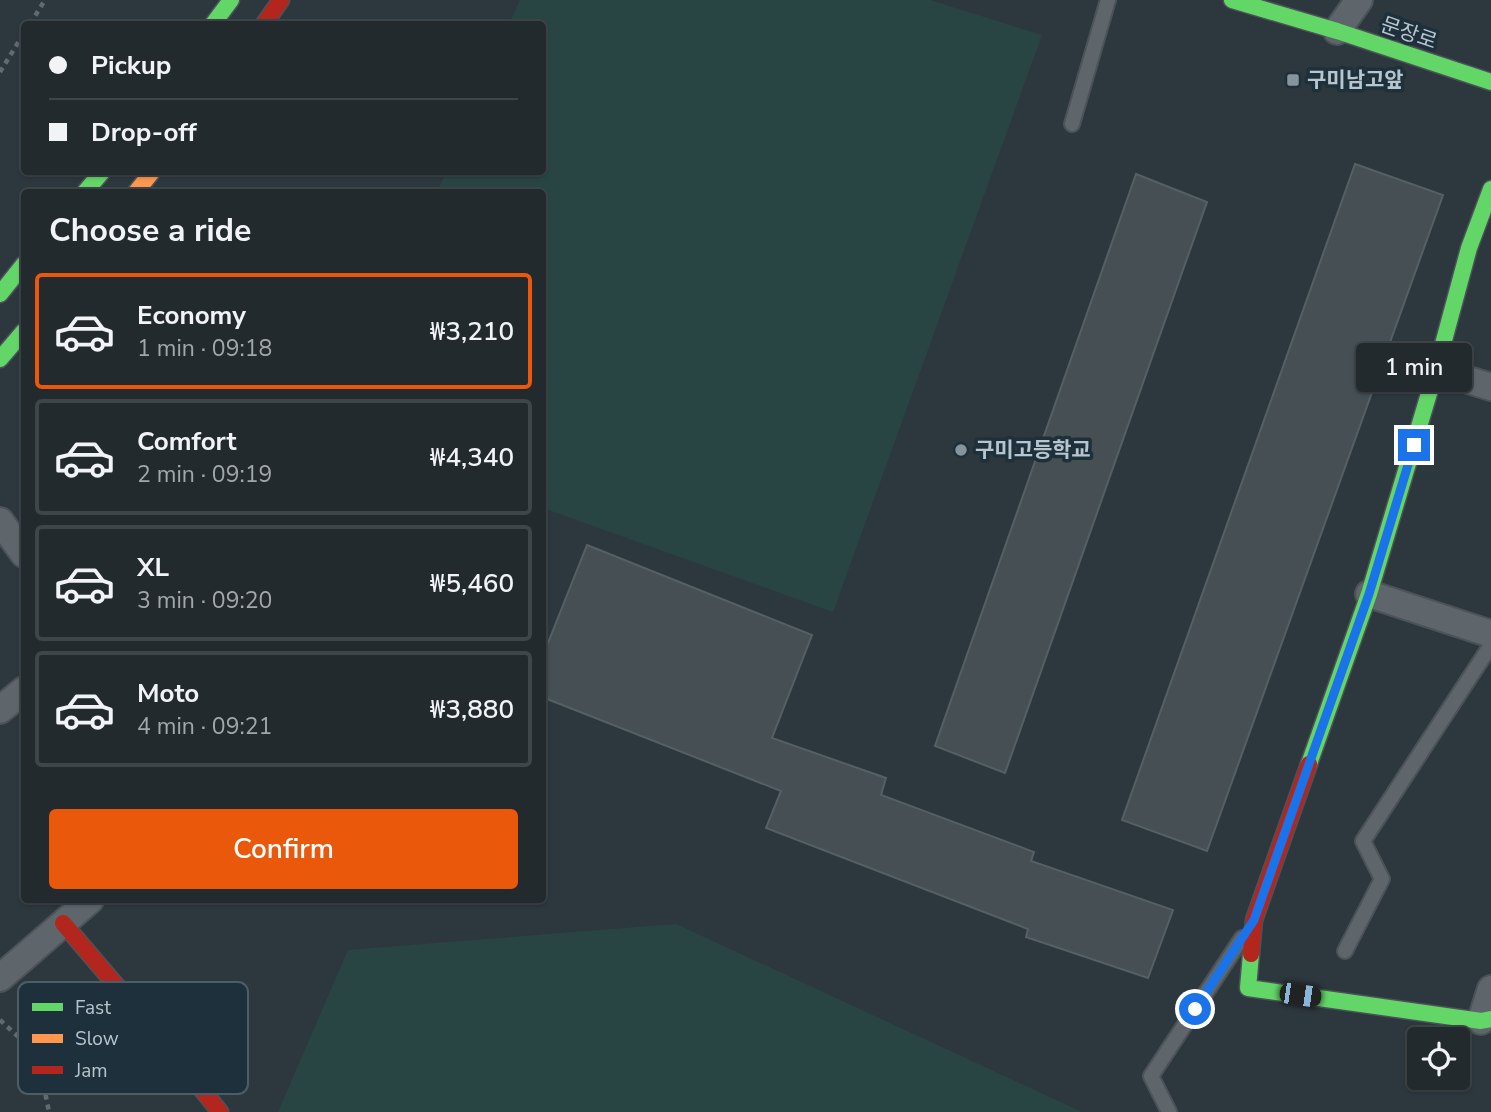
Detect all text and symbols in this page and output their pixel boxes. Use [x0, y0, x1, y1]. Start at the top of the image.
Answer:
street label: 문장로 [1377, 10, 1441, 56]
text: Pickup [91, 48, 171, 83]
place label: 구미남고앞 [1307, 66, 1404, 94]
marker: 구미남고앞 [1285, 72, 1301, 88]
text: Drop-off [91, 115, 197, 150]
text: Choose a ride [49, 209, 251, 252]
text: Economy [137, 298, 246, 333]
icon: car [53, 300, 116, 363]
text: ₩3,210 [430, 314, 514, 349]
text: 1 min · 09:18 [137, 333, 272, 364]
callout: 1 min [1356, 344, 1472, 392]
text: 1 min [1385, 352, 1443, 383]
text: Comfort [137, 424, 237, 459]
icon: car [53, 426, 116, 489]
route end [1398, 429, 1430, 461]
place label: 구미고등학교 [975, 436, 1091, 464]
text: ₩4,340 [430, 440, 514, 475]
marker: 구미고등학교 [953, 442, 969, 458]
text: 2 min · 09:19 [137, 459, 272, 490]
text: XL [137, 550, 169, 585]
icon: car [53, 552, 116, 615]
text: ₩5,460 [430, 566, 514, 601]
text: 3 min · 09:20 [137, 585, 272, 616]
text: Moto [137, 676, 199, 711]
icon: car [53, 678, 116, 741]
text: ₩3,880 [430, 692, 514, 727]
text: 4 min · 09:21 [137, 711, 272, 742]
button: Confirm [49, 809, 518, 889]
legend [18, 982, 248, 1094]
car [1278, 982, 1323, 1008]
route start [1179, 993, 1211, 1025]
text: Fast [75, 995, 111, 1021]
text: Slow [75, 1026, 119, 1052]
map controls [1407, 1027, 1470, 1090]
button: locate [1407, 1027, 1470, 1090]
text: Jam [74, 1058, 108, 1084]

